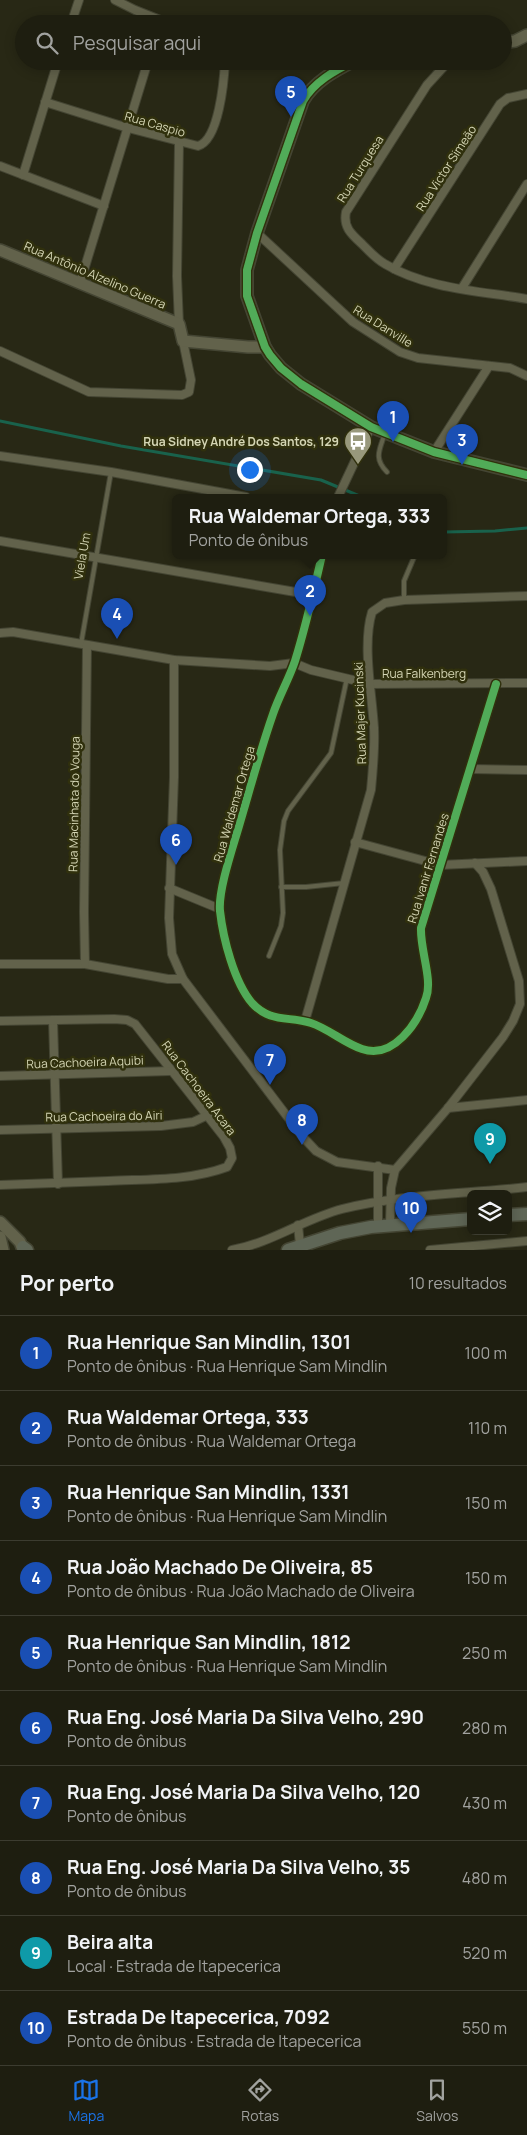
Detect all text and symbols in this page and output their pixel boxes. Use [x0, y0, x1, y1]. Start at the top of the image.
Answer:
search box [15, 15, 512, 70]
icon: search [33, 29, 61, 57]
text: Pesquisar aqui [73, 30, 201, 56]
pin: 5 [275, 76, 307, 117]
street label: Rua Caspio [123, 107, 187, 141]
street label: Rua Victor Simeão [412, 122, 480, 214]
street label: Rua Turquesa [333, 132, 387, 206]
street label: Rua Antônio Alzelino Guerra [21, 237, 169, 313]
street label: Rua Danville [350, 301, 416, 351]
pin: 1 [377, 401, 409, 442]
pin: 3 [446, 424, 478, 465]
bus stop icon: Rua Sidney André Dos Santos, 129 [343, 426, 373, 465]
place label: Rua Sidney André Dos Santos, 129 [143, 433, 339, 450]
your location [237, 457, 263, 483]
popup [172, 494, 447, 559]
text: Rua Waldemar Ortega, 333 [189, 503, 430, 529]
text: Ponto de ônibus [189, 529, 308, 551]
street label: Viela Um [70, 531, 94, 581]
pin: 2 [294, 575, 326, 616]
pin: 4 [101, 598, 133, 639]
street label: Rua Majer Kucinski [350, 661, 370, 765]
street label: Rua Falkenberg [382, 665, 466, 682]
street label: Rua Macinhata do Vouga [64, 736, 84, 872]
street label: Rua Waldemar Ortega [209, 744, 259, 864]
street label: Rua Ivanir Fernandes [403, 811, 453, 925]
pin: 6 [160, 824, 192, 865]
street label: Rua Cachoeira Acara [158, 1037, 240, 1139]
pin: 7 [254, 1044, 286, 1085]
street label: Rua Cachoeira Aquibi [26, 1051, 144, 1073]
pin: 8 [286, 1104, 318, 1145]
street label: Rua Cachoeira do Airi [45, 1106, 163, 1126]
pin: 9 [474, 1123, 506, 1164]
map controls [467, 1190, 512, 1235]
button: layers [467, 1190, 512, 1235]
pin: 10 [395, 1192, 427, 1233]
text: Por perto [20, 1269, 114, 1297]
text: 10 resultados [409, 1272, 507, 1294]
text: Rua Henrique San Mindlin, 1301 [67, 1329, 351, 1355]
text: 1 [32, 1342, 40, 1364]
text: 100 m [464, 1342, 507, 1364]
text: Ponto de ônibus · Rua Henrique Sam Mindlin [67, 1355, 387, 1377]
text: Rua Waldemar Ortega, 333 [67, 1404, 309, 1430]
text: 2 [31, 1417, 41, 1439]
text: 110 m [468, 1417, 507, 1439]
text: Ponto de ônibus · Rua Waldemar Ortega [67, 1430, 356, 1452]
text: Rua Henrique San Mindlin, 1331 [67, 1479, 350, 1505]
text: 3 [31, 1492, 41, 1514]
text: 150 m [465, 1492, 507, 1514]
text: Ponto de ônibus · Rua Henrique Sam Mindlin [67, 1505, 387, 1527]
text: Rua João Machado De Oliveira, 85 [67, 1554, 373, 1580]
text: 4 [31, 1567, 41, 1589]
text: 150 m [465, 1567, 507, 1589]
text: Ponto de ônibus · Rua João Machado de Oliveira [67, 1580, 415, 1602]
text: Rua Henrique San Mindlin, 1812 [67, 1629, 351, 1655]
text: 5 [31, 1642, 41, 1664]
text: 250 m [462, 1642, 507, 1664]
text: Ponto de ônibus · Rua Henrique Sam Mindlin [67, 1655, 387, 1677]
text: Rua Eng. José Maria Da Silva Velho, 290 [67, 1704, 424, 1730]
text: 6 [31, 1717, 41, 1739]
text: 280 m [462, 1717, 507, 1739]
text: Ponto de ônibus [67, 1730, 186, 1752]
text: Rua Eng. José Maria Da Silva Velho, 120 [67, 1779, 420, 1805]
text: 7 [32, 1792, 40, 1814]
text: 430 m [462, 1792, 507, 1814]
text: Ponto de ônibus [67, 1805, 186, 1827]
text: Rua Eng. José Maria Da Silva Velho, 35 [67, 1854, 411, 1880]
text: 8 [31, 1867, 41, 1889]
text: 480 m [462, 1867, 507, 1889]
text: Ponto de ônibus [67, 1880, 186, 1902]
text: Beira alta [67, 1929, 153, 1955]
text: 9 [31, 1942, 41, 1964]
text: 520 m [463, 1942, 507, 1964]
text: Local · Estrada de Itapecerica [67, 1955, 281, 1977]
text: Estrada De Itapecerica, 7092 [67, 2004, 330, 2030]
text: 10 [27, 2017, 45, 2039]
text: 550 m [462, 2017, 507, 2039]
text: Ponto de ônibus · Estrada de Itapecerica [67, 2030, 361, 2052]
tab: Mapa [69, 2076, 104, 2125]
tab: Rotas [241, 2076, 279, 2125]
tab: Salvos [416, 2076, 458, 2125]

